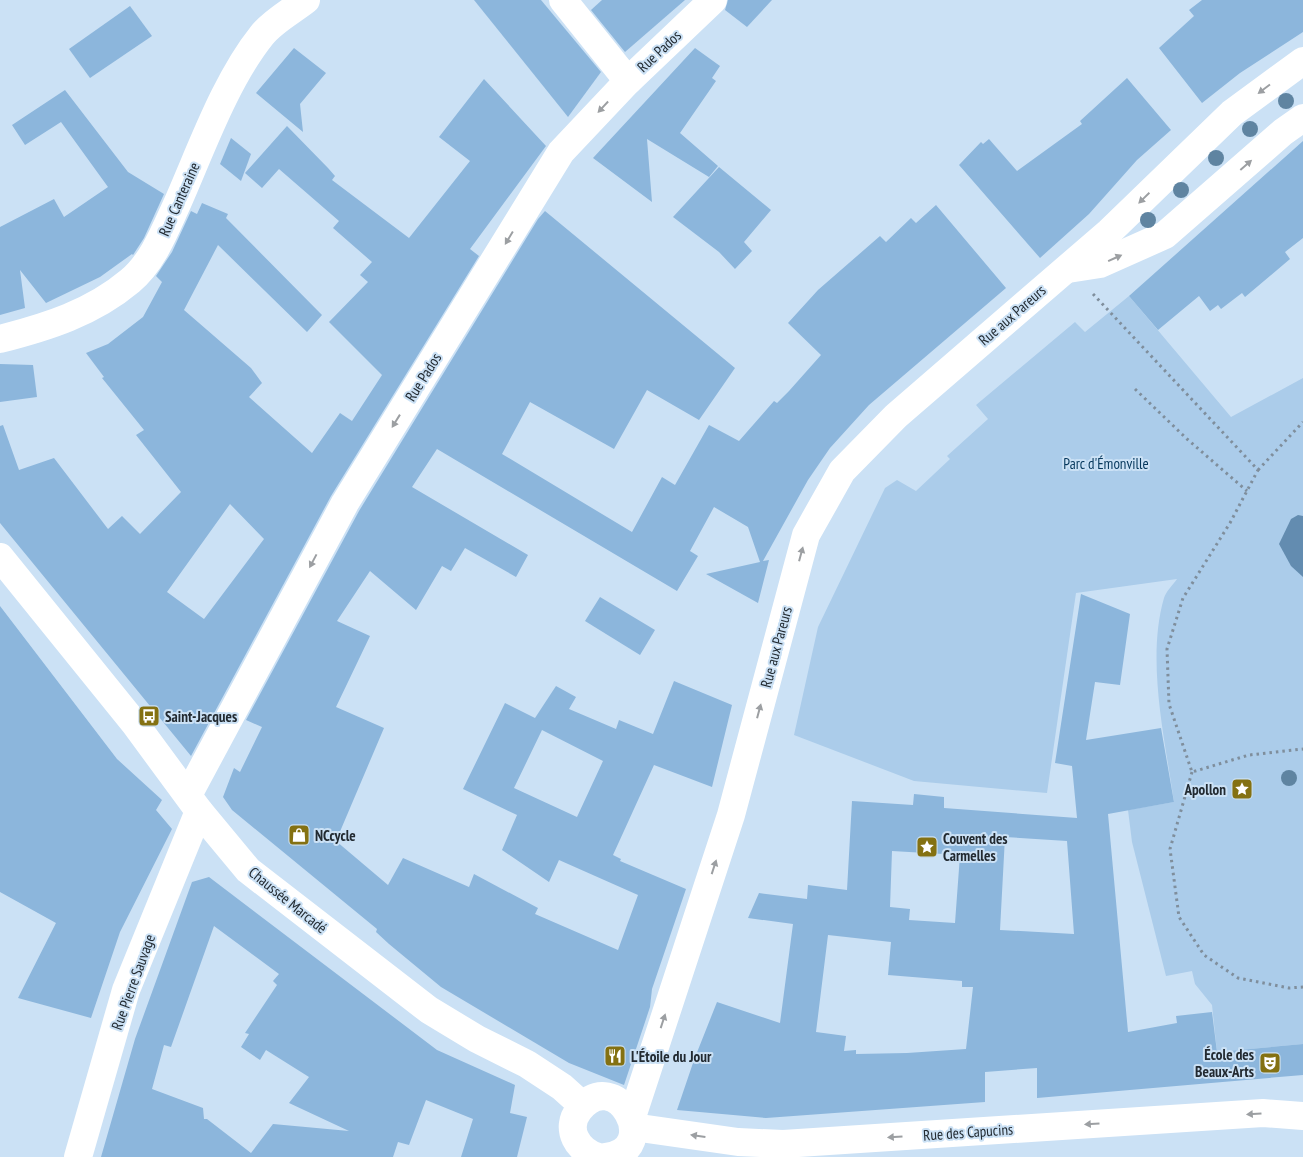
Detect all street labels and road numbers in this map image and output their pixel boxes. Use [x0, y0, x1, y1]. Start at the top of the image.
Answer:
street label: Rue Pados [633, 26, 685, 76]
street label: Rue Canteraine [154, 159, 204, 239]
street label: Rue aux Pareurs [974, 281, 1050, 349]
street label: Rue Pados [401, 349, 445, 405]
street label: Rue aux Pareurs [756, 604, 796, 690]
street label: Chaussée Marcadé [245, 863, 331, 937]
street label: Rue Pierre Sauvage [107, 932, 159, 1032]
street label: Rue des Capucins [922, 1119, 1014, 1145]

